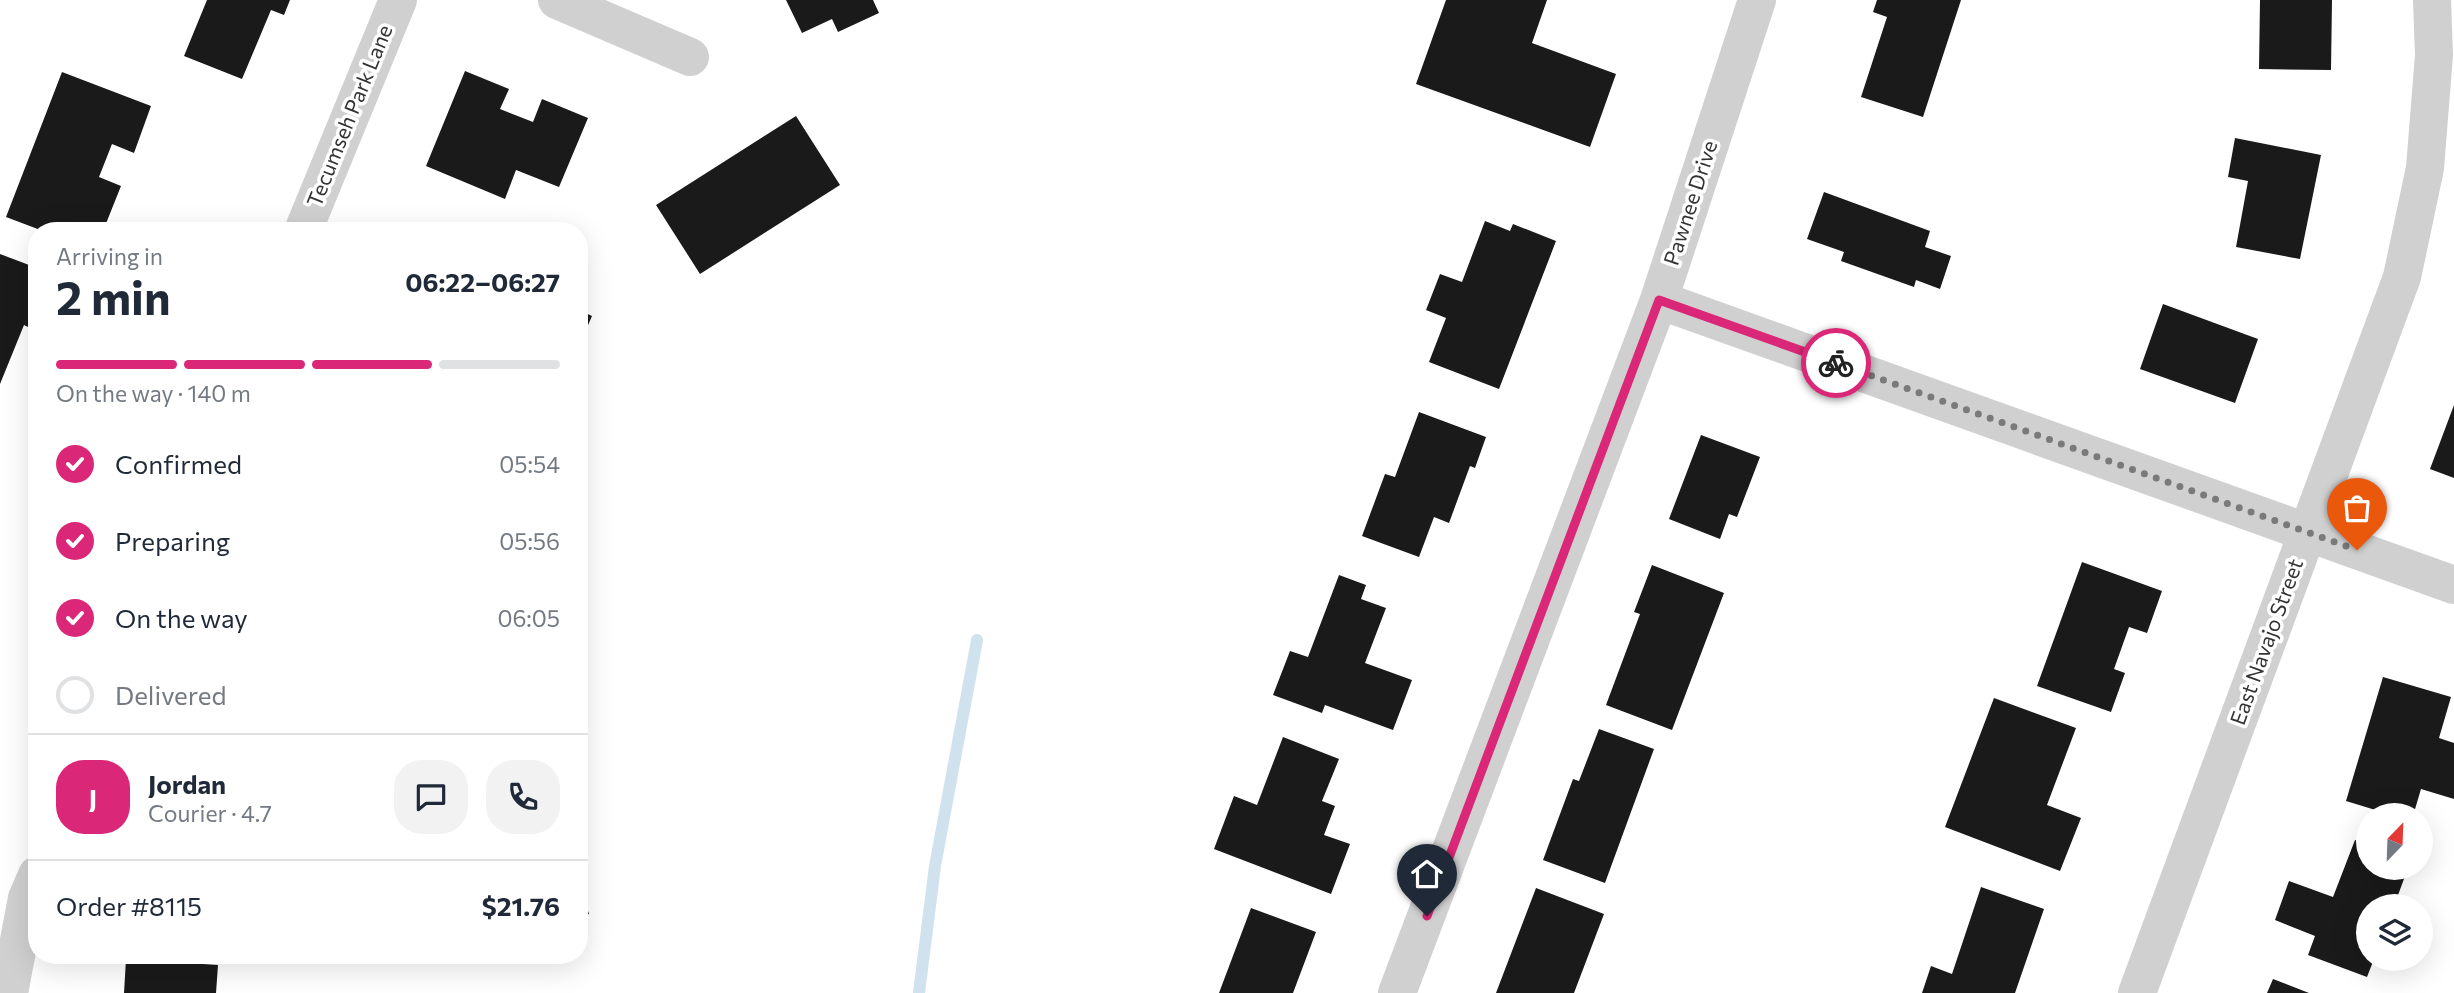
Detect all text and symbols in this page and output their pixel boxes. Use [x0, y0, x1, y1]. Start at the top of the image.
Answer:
street label: Tecumseh Park Lane [301, 21, 397, 210]
street label: Pawnee Drive [1658, 137, 1721, 268]
text: Arriving in [56, 242, 163, 270]
text: 06:22–06:27 [405, 266, 560, 297]
text: 2 min [56, 268, 171, 324]
courier [1801, 328, 1871, 398]
icon: bike [1817, 344, 1855, 382]
text: On the way · 140 m [56, 379, 251, 407]
icon: check [56, 445, 94, 483]
text: Confirmed [115, 448, 242, 479]
text: 05:54 [499, 450, 560, 478]
pin [2327, 478, 2387, 550]
icon: bag [2338, 489, 2376, 527]
icon: check [56, 522, 94, 560]
text: Preparing [115, 525, 230, 556]
text: 05:56 [499, 527, 560, 555]
street label: East Navajo Street [2224, 555, 2307, 728]
icon: check [56, 599, 94, 637]
text: On the way [115, 602, 248, 633]
text: 06:05 [497, 604, 560, 632]
text: Delivered [115, 679, 226, 710]
button: chat [394, 760, 468, 834]
button: phone [486, 760, 560, 834]
text: Jordan [148, 768, 226, 799]
text: J [89, 782, 97, 813]
text: Courier · 4.7 [148, 799, 272, 827]
north arrow [2356, 803, 2432, 880]
map controls [2356, 803, 2433, 971]
pin [1397, 844, 1457, 916]
icon: home [1408, 855, 1446, 893]
text: Order #8115 [56, 890, 202, 921]
text: $21.76 [482, 890, 560, 921]
button: layers [2356, 894, 2433, 971]

